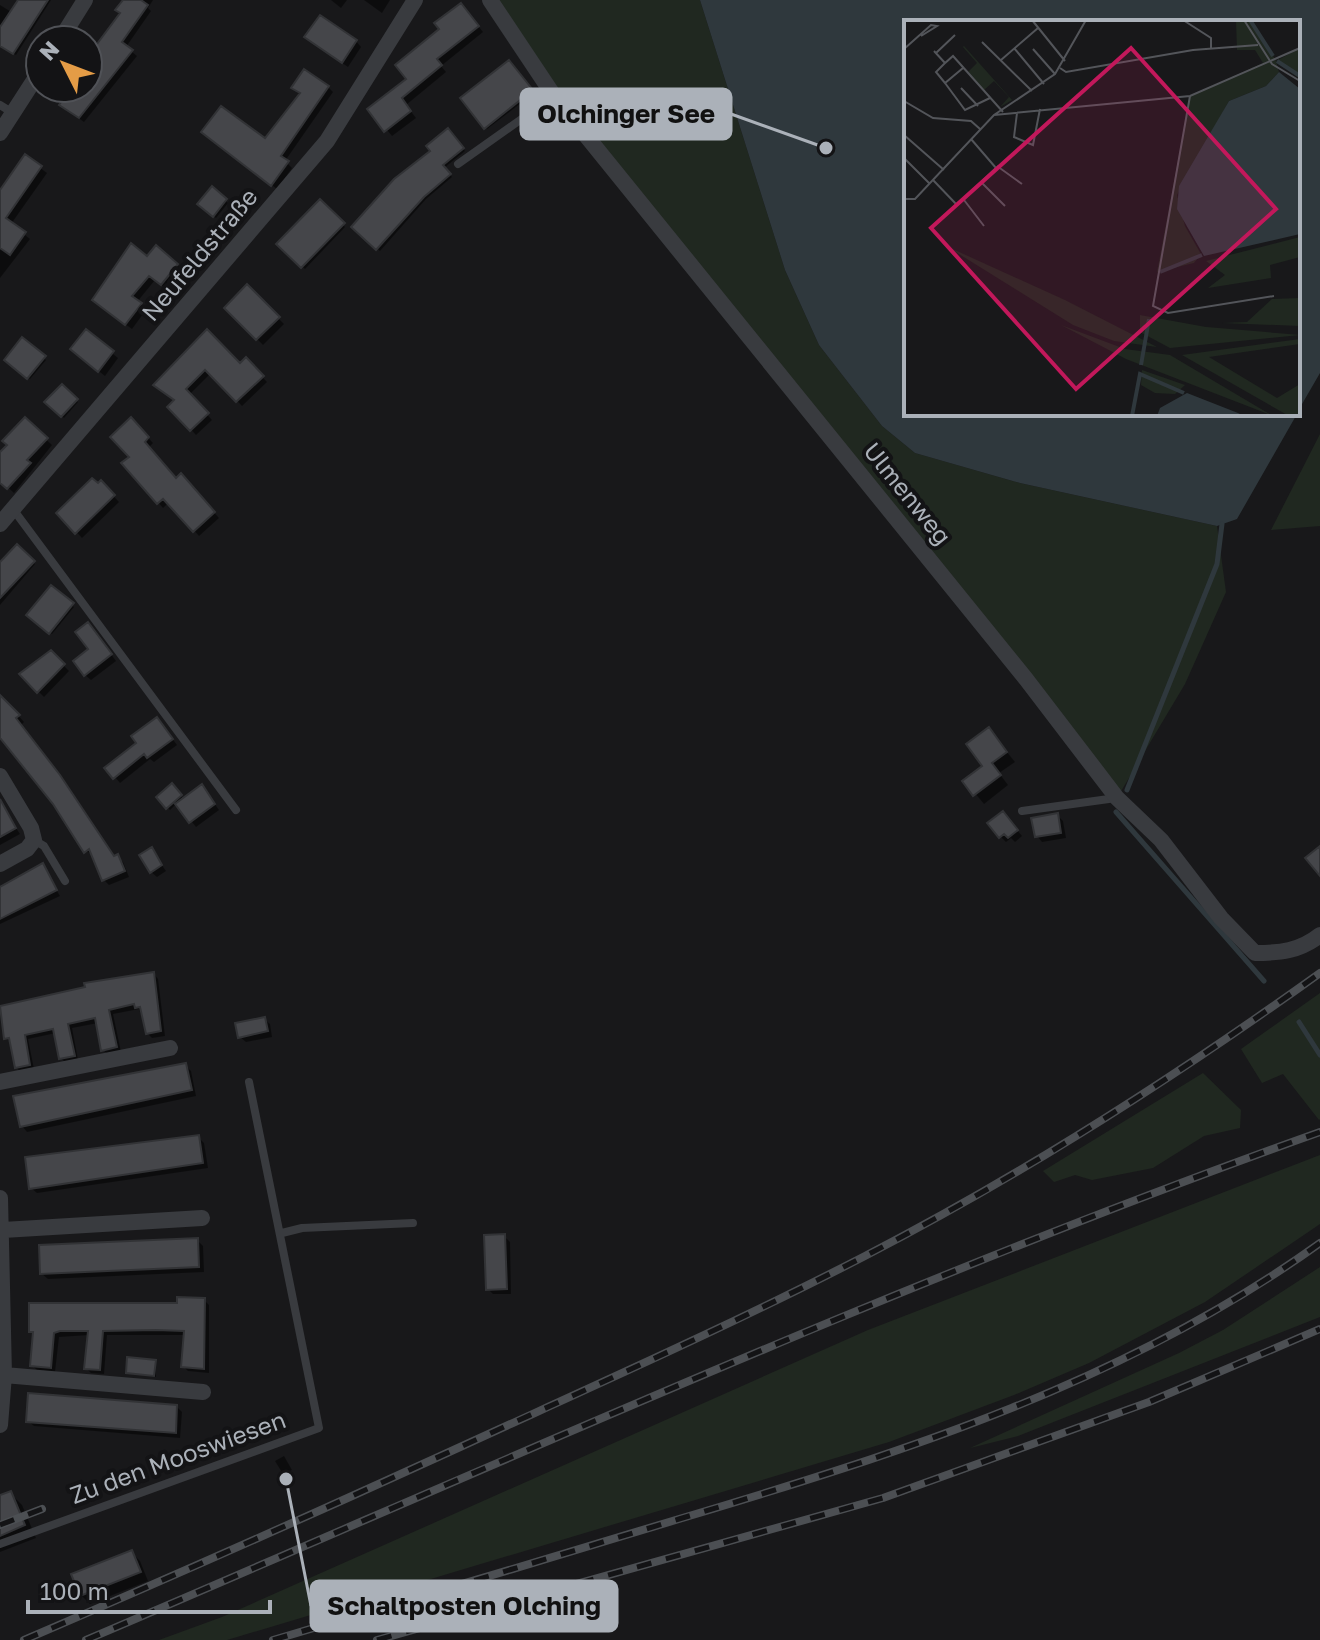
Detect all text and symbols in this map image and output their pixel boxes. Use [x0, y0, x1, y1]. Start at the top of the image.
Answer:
inset map [904, 20, 1300, 416]
north arrow [24, 24, 104, 104]
text: N [33, 35, 64, 66]
callout: Olchinger See [521, 89, 731, 139]
text: Olchinger See [537, 98, 715, 129]
street label: Neufeldstraße [135, 182, 263, 326]
street label: Ulmenweg [858, 436, 958, 550]
street label: Zu den Mooswiesen [66, 1404, 289, 1509]
scale bar [28, 1564, 270, 1614]
text: 100 m [40, 1576, 109, 1605]
callout: Schaltposten Olching [311, 1581, 617, 1631]
text: Schaltposten Olching [327, 1590, 601, 1621]

